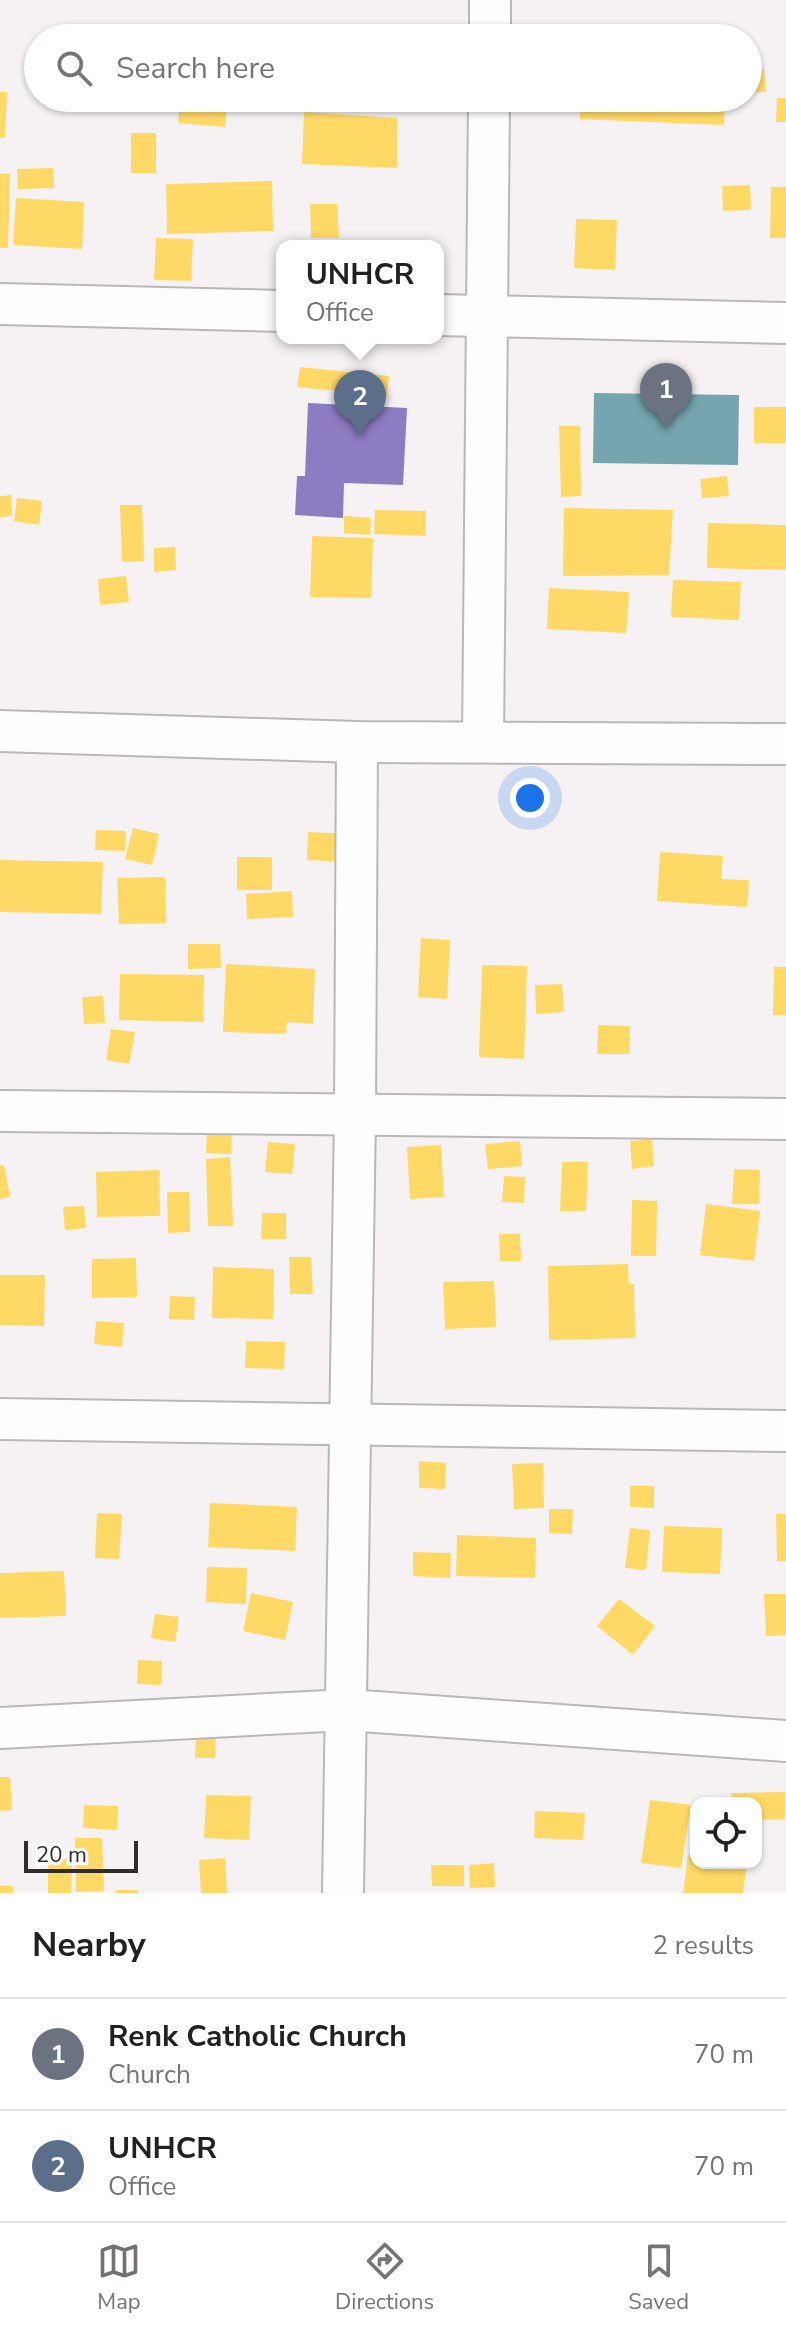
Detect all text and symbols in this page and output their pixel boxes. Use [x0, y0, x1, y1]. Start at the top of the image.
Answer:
search box [24, 24, 762, 112]
icon: search [52, 46, 96, 90]
text: Search here [116, 48, 275, 89]
popup [276, 240, 444, 344]
text: UNHCR [306, 254, 414, 295]
text: Office [306, 295, 374, 330]
pin: 1 [640, 363, 692, 429]
pin: 2 [334, 370, 386, 436]
your location [510, 778, 550, 818]
map controls [690, 1797, 762, 1869]
button: locate [690, 1797, 762, 1869]
scale bar [24, 1837, 138, 1873]
text: 20 m [36, 1840, 87, 1870]
text: Nearby [32, 1922, 146, 1968]
text: 2 results [653, 1928, 754, 1963]
text: Renk Catholic Church [108, 2016, 407, 2057]
text: 1 [50, 2037, 66, 2072]
text: 70 m [694, 2037, 754, 2072]
text: Church [108, 2057, 191, 2092]
text: UNHCR [108, 2128, 217, 2169]
text: 2 [50, 2149, 66, 2184]
text: 70 m [694, 2149, 754, 2184]
text: Office [108, 2169, 176, 2204]
tab: Map [97, 2239, 141, 2317]
tab: Directions [335, 2239, 434, 2317]
tab: Saved [628, 2239, 689, 2317]

